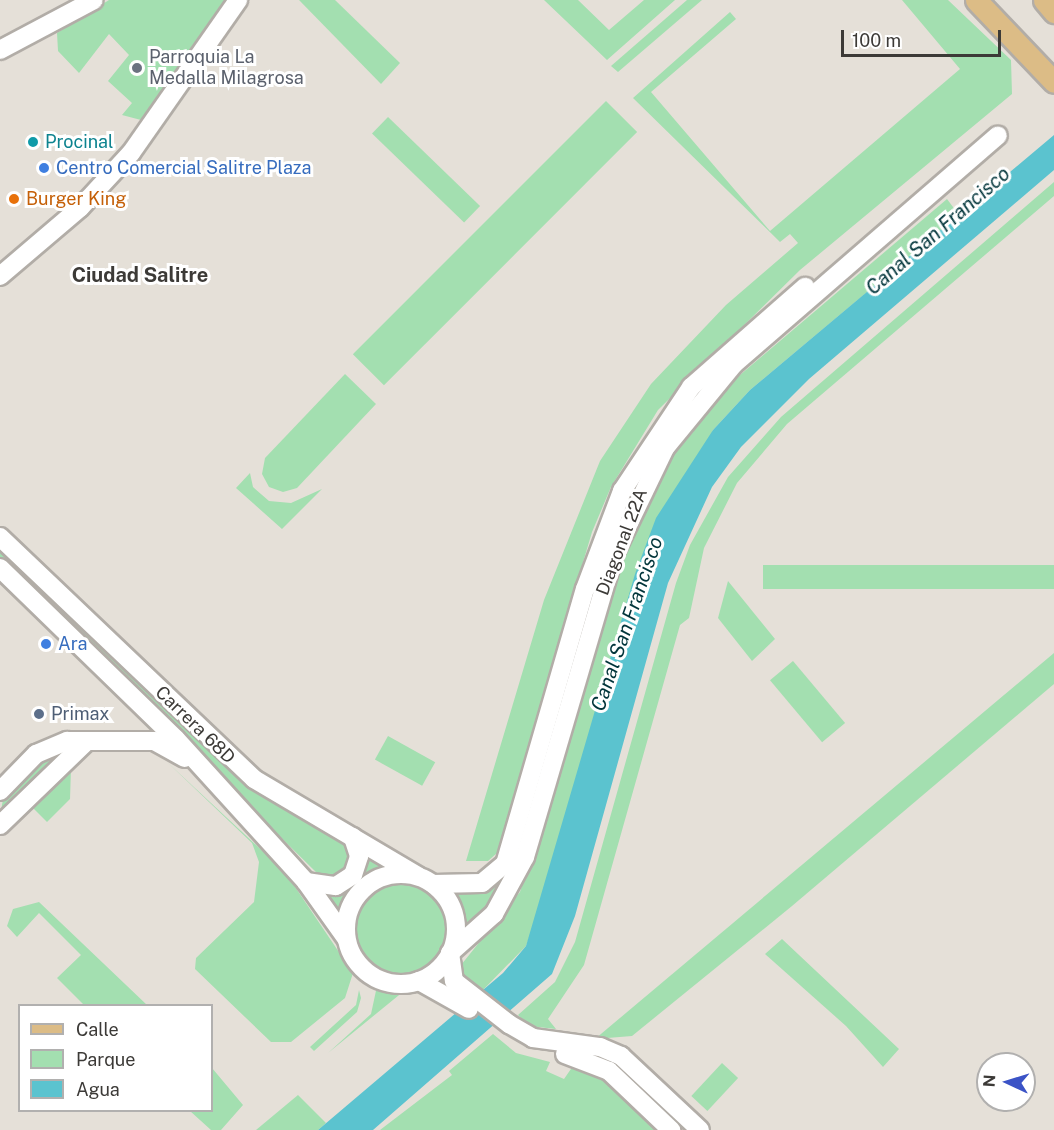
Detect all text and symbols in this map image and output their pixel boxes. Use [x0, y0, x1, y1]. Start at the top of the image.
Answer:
scale bar [844, 18, 1004, 56]
text: 100 m [852, 30, 901, 51]
place label: Parroquia La Medalla Milagrosa [149, 47, 304, 90]
marker: Parroquia La Medalla Milagrosa [130, 61, 144, 75]
place label: Procinal [45, 131, 114, 153]
marker: Procinal [26, 135, 40, 149]
place label: Centro Comercial Salitre Plaza [56, 157, 312, 179]
marker: Centro Comercial Salitre Plaza [37, 161, 51, 175]
water label: Canal San Francisco [861, 162, 1015, 300]
place label: Burger King [26, 188, 126, 210]
marker: Burger King [7, 192, 21, 206]
district label: Ciudad Salitre [72, 263, 208, 287]
street label: Diagonal 22A [592, 486, 652, 598]
water label: Canal San Francisco [586, 534, 668, 714]
place label: Ara [58, 633, 87, 655]
marker: Ara [39, 637, 53, 651]
street label: Carrera 68D [151, 682, 239, 768]
place label: Primax [51, 703, 110, 725]
marker: Primax [32, 707, 46, 721]
legend [18, 1004, 213, 1112]
text: Calle [76, 1019, 119, 1040]
text: Parque [76, 1049, 136, 1070]
north arrow [976, 1052, 1036, 1112]
text: N [980, 1074, 999, 1088]
text: Agua [76, 1079, 120, 1100]

